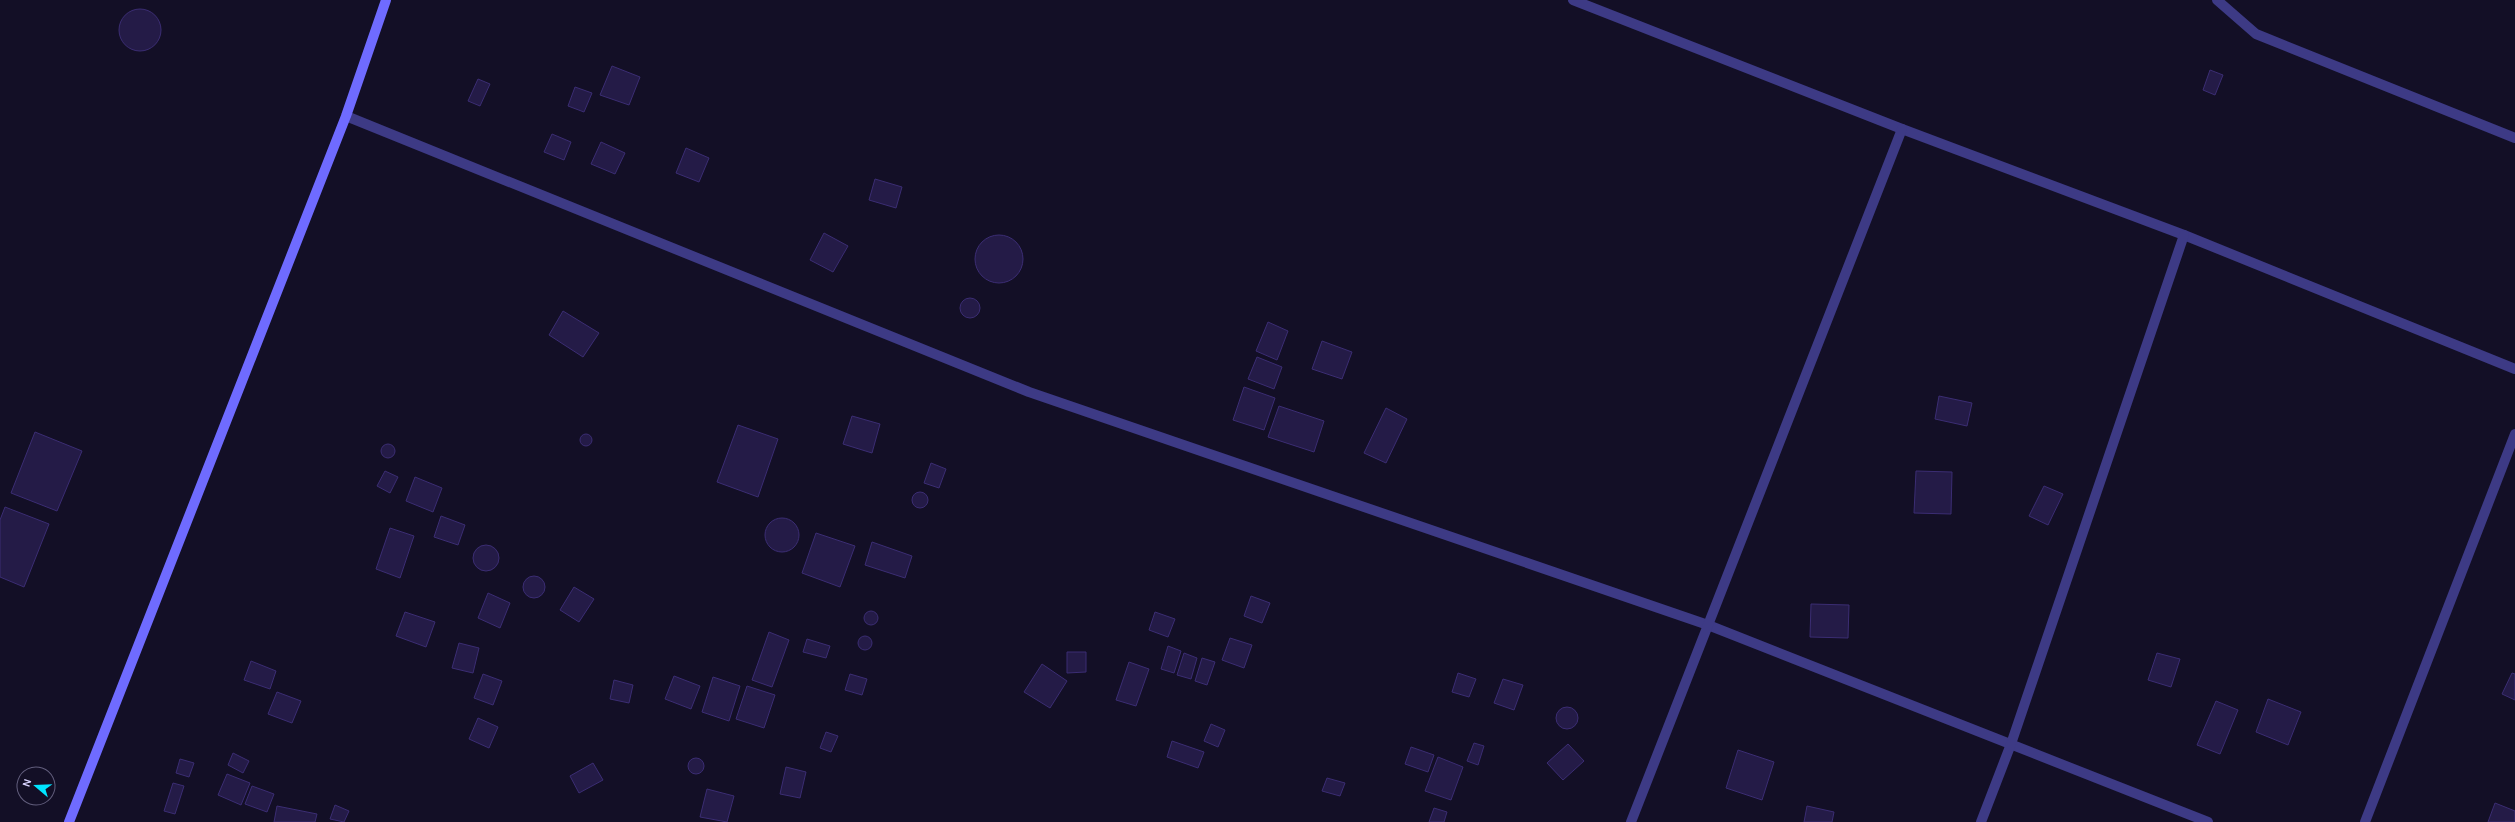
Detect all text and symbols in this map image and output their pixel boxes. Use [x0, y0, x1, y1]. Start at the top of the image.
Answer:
north arrow [16, 766, 56, 806]
text: N [20, 777, 34, 789]

